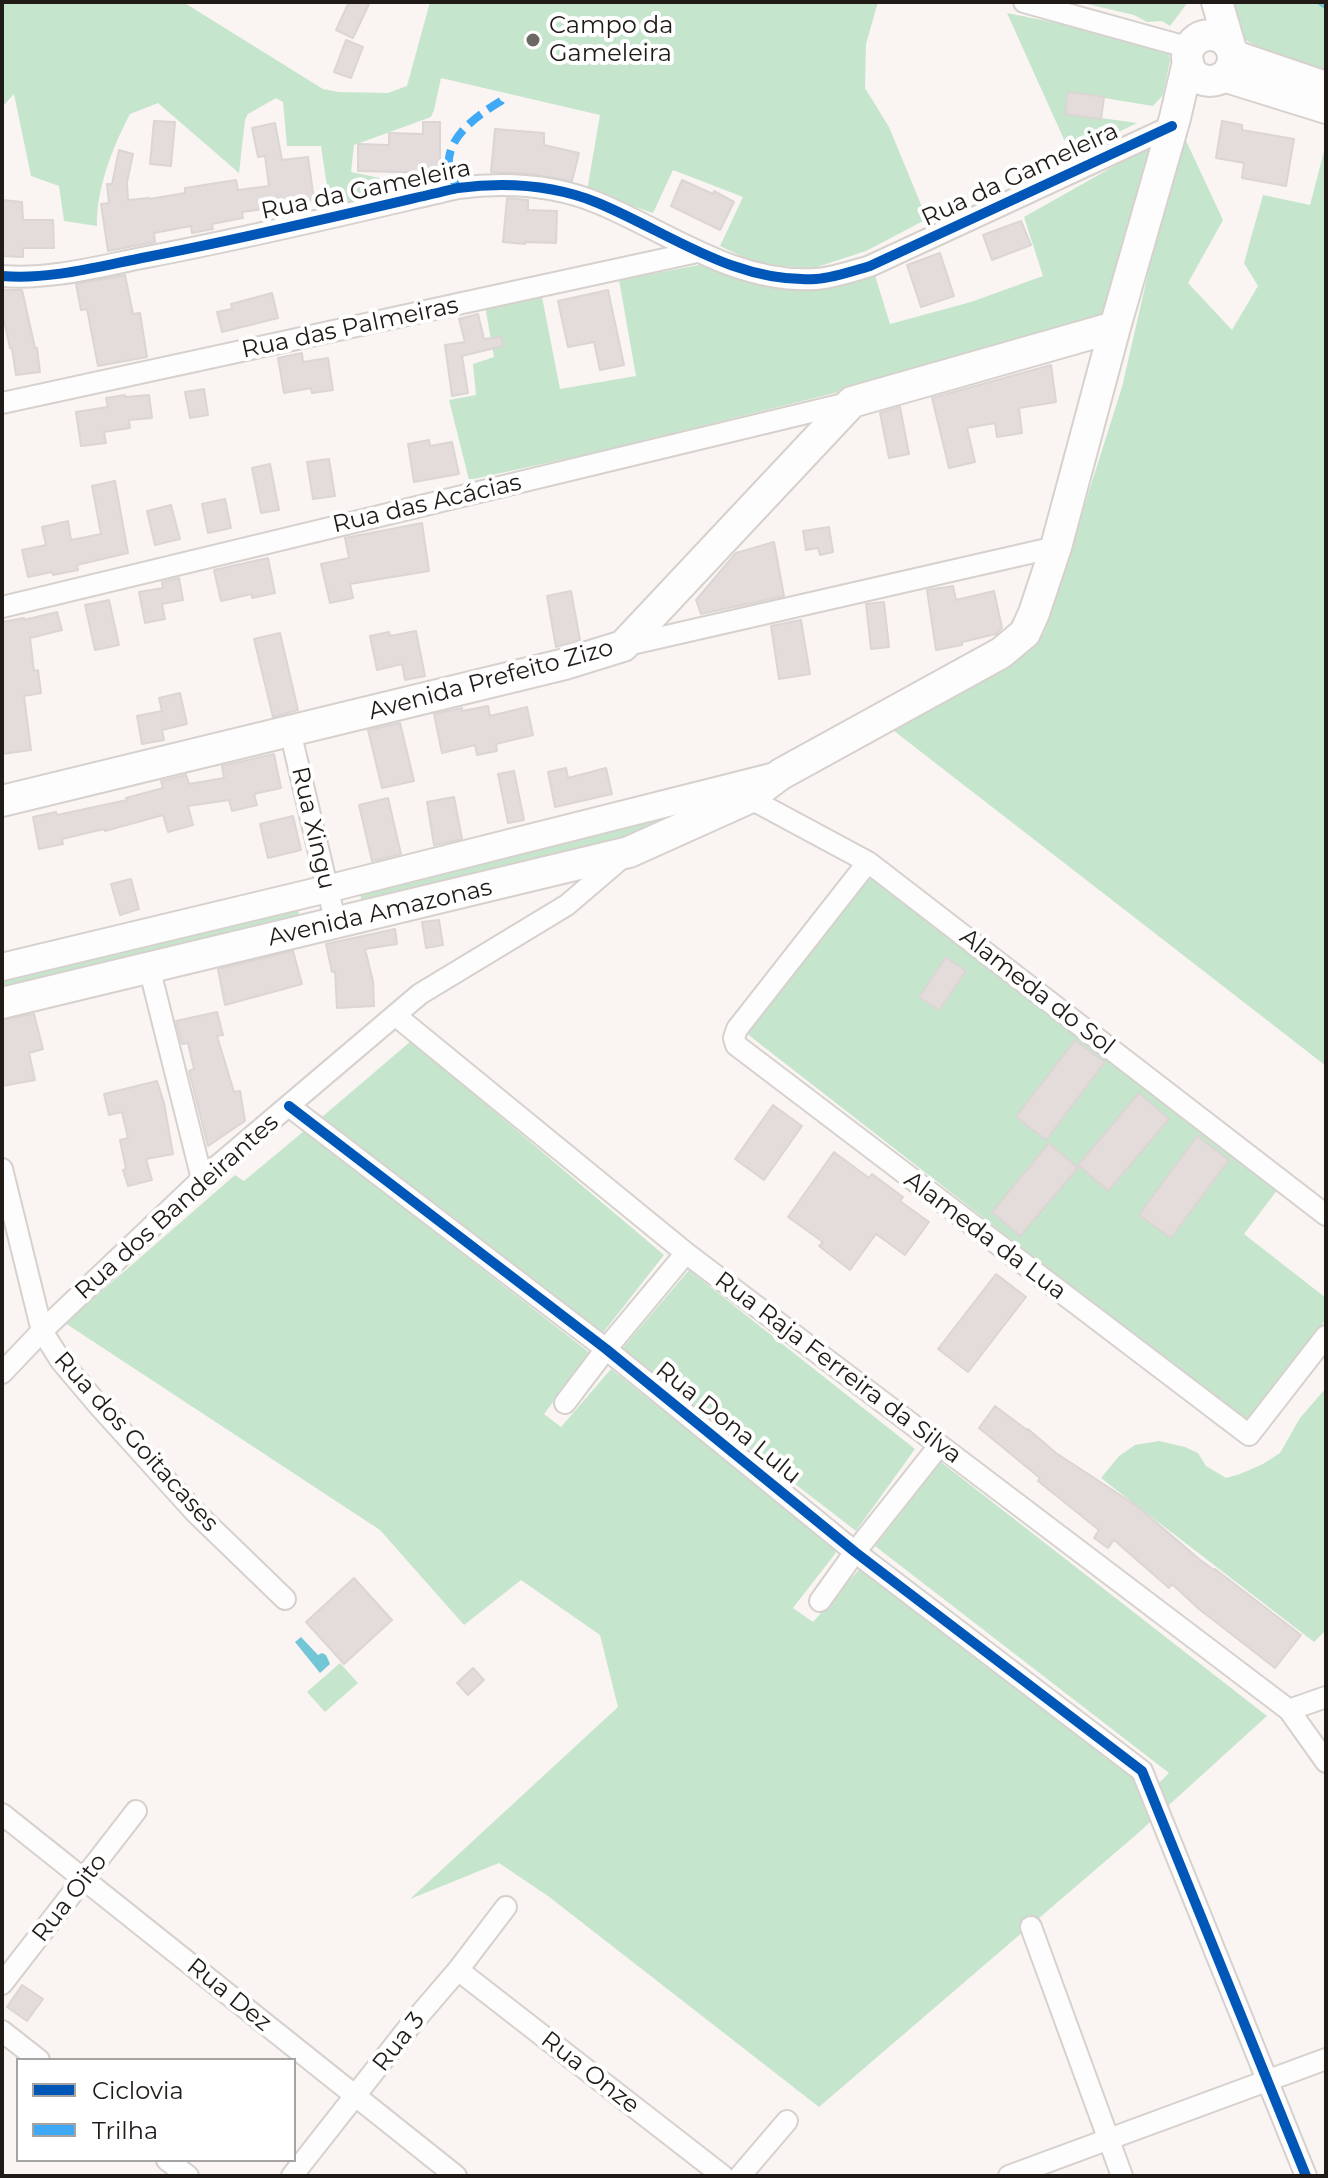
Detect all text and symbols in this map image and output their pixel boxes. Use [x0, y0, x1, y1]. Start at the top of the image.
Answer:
place label: Campo da Gameleira [549, 12, 673, 68]
marker: Campo da Gameleira [524, 31, 542, 49]
street label: Rua da Gameleira [917, 117, 1123, 233]
street label: Rua da Gameleira [259, 154, 473, 226]
street label: Rua das Palmeiras [239, 291, 461, 365]
street label: Rua das Acácias [330, 468, 524, 540]
street label: Avenida Prefeito Zizo [366, 633, 616, 727]
street label: Rua Xingu [285, 764, 341, 892]
street label: Avenida Amazonas [265, 873, 495, 953]
street label: Alameda do Sol [954, 923, 1120, 1061]
street label: Rua dos Bandeirantes [69, 1108, 285, 1306]
street label: Alameda da Lua [898, 1166, 1072, 1306]
street label: Rua Raja Ferreira da Silva [709, 1266, 967, 1470]
street label: Rua dos Goitacases [48, 1346, 224, 1538]
street label: Rua Dona Lulu [650, 1356, 806, 1490]
street label: Rua Oito [26, 1848, 114, 1948]
street label: Rua Dez [181, 1952, 277, 2038]
street label: Rua 3 [367, 2007, 431, 2077]
street label: Rua Onze [535, 2026, 645, 2120]
legend [16, 2058, 296, 2162]
text: Ciclovia [92, 2076, 184, 2105]
text: Trilha [92, 2116, 158, 2145]

